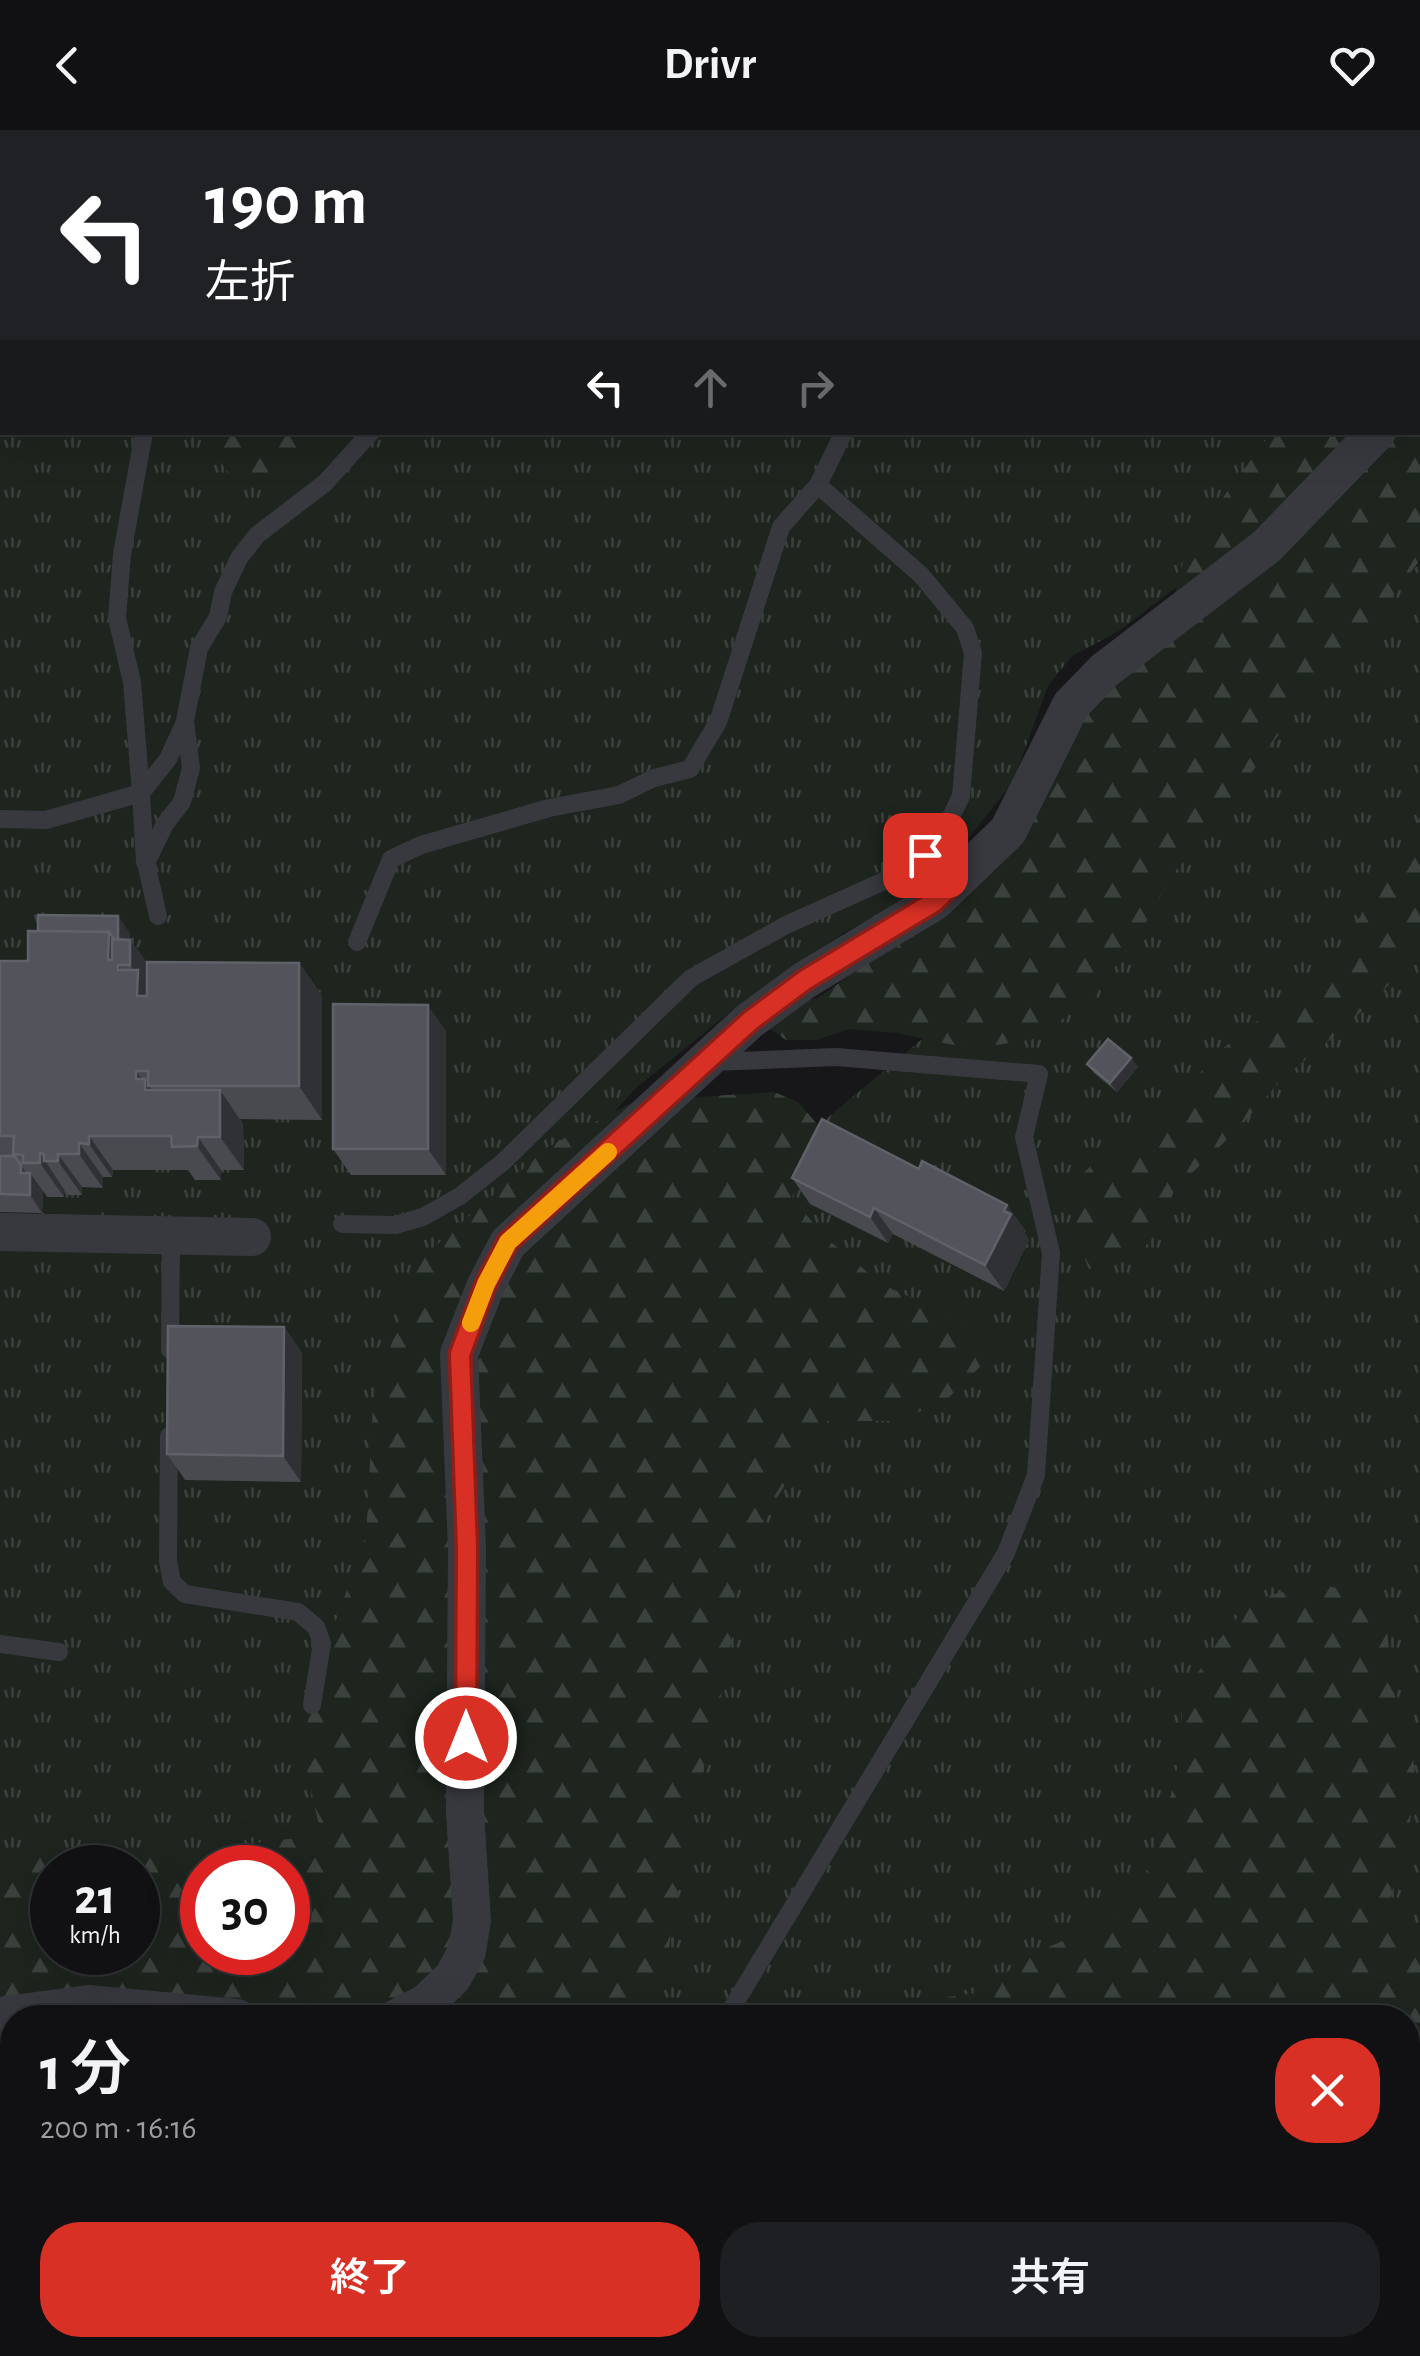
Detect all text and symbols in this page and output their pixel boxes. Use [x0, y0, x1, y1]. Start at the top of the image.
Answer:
icon: back [40, 38, 95, 93]
icon: heart [1325, 38, 1380, 93]
text: Drivr [664, 42, 756, 87]
text: 190 m [205, 167, 368, 237]
icon: left [40, 170, 170, 300]
text: 左折 [205, 261, 295, 306]
icon: left [578, 360, 633, 415]
icon: ahead [683, 360, 738, 415]
icon: right [788, 360, 843, 415]
pin [883, 813, 968, 898]
icon: arrive [898, 828, 953, 883]
position arrow [414, 1686, 518, 1790]
speed limit sign: 30 [180, 1845, 310, 1975]
text: 21 [74, 1873, 116, 1923]
text: km/h [69, 1923, 121, 1948]
button: close [1275, 2038, 1380, 2143]
text: 1 分 [40, 2041, 131, 2101]
text: 200 m · 16:16 [40, 2112, 197, 2144]
button: 終了 [40, 2222, 700, 2337]
button: 共有 [720, 2222, 1380, 2337]

